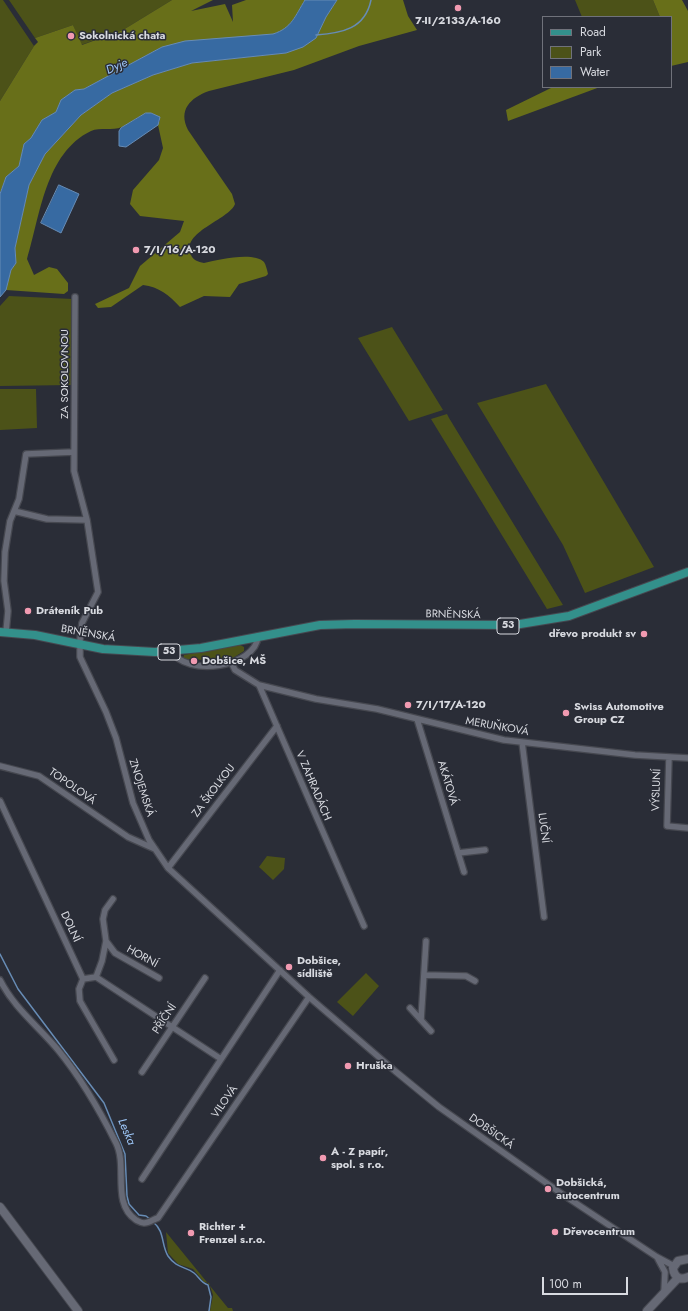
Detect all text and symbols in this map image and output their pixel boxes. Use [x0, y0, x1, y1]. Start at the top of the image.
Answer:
marker: 7-II/2133/A-160 [453, 3, 463, 13]
place label: 7-II/2133/A-160 [415, 14, 501, 28]
legend [542, 16, 672, 88]
text: Road [580, 23, 606, 41]
place label: Sokolnická chata [79, 29, 165, 43]
marker: Sokolnická chata [66, 31, 76, 41]
text: Park [580, 43, 601, 61]
water label: Dyje [104, 56, 130, 78]
text: Water [580, 63, 610, 81]
place label: 7/I/16/A-120 [144, 243, 216, 257]
marker: 7/I/16/A-120 [131, 245, 141, 255]
street label: ZA SOKOLOVNOU [58, 329, 72, 419]
place label: Dráteník Pub [36, 604, 103, 618]
marker: Dráteník Pub [23, 606, 33, 616]
street label: BRNĚNSKÁ [425, 608, 481, 622]
road number: 53 [497, 618, 519, 634]
street label: BRNĚNSKÁ [60, 623, 116, 645]
place label: dřevo produkt sv [549, 627, 636, 641]
marker: dřevo produkt sv [639, 629, 649, 639]
road number: 53 [158, 644, 180, 660]
place label: Dobšice, MŠ [202, 654, 266, 668]
marker: Dobšice, MŠ [189, 656, 199, 666]
place label: 7/I/17/A-120 [416, 698, 486, 712]
marker: 7/I/17/A-120 [403, 700, 413, 710]
place label: Swiss Automotive Group CZ [574, 700, 664, 726]
marker: Swiss Automotive Group CZ [561, 708, 571, 718]
street label: MERUŇKOVÁ [464, 715, 530, 739]
street label: V ZAHRADÁCH [292, 749, 334, 823]
street label: ZNOJEMSKÁ [125, 757, 157, 819]
street label: AKÁTOVÁ [434, 759, 460, 807]
street label: ZA ŠKOLKOU [190, 762, 238, 820]
street label: TOPOLOVÁ [46, 766, 98, 808]
street label: VÝSLUNÍ [650, 769, 664, 811]
street label: LUČNÍ [535, 812, 551, 844]
street label: DOLNÍ [57, 910, 83, 944]
street label: HORNÍ [124, 943, 160, 971]
place label: Dobšice, sídliště [297, 954, 341, 980]
marker: Dobšice, sídliště [284, 962, 294, 972]
street label: PŘÍČNÍ [150, 1001, 180, 1037]
place label: Hruška [356, 1059, 393, 1073]
marker: Hruška [343, 1061, 353, 1071]
street label: VILOVÁ [209, 1083, 241, 1121]
street label: DOBŠICKÁ [466, 1112, 516, 1152]
water label: Leska [114, 1116, 138, 1148]
place label: A - Z papír, spol. s r.o. [331, 1145, 388, 1171]
marker: A - Z papír, spol. s r.o. [318, 1153, 328, 1163]
place label: Dobšická, autocentrum [556, 1176, 620, 1202]
marker: Dobšická, autocentrum [543, 1184, 553, 1194]
place label: Richter + Frenzel s.r.o. [199, 1220, 265, 1246]
place label: Dřevocentrum [563, 1225, 635, 1239]
marker: Dřevocentrum [550, 1227, 560, 1237]
marker: Richter + Frenzel s.r.o. [186, 1228, 196, 1238]
scale bar [544, 1269, 630, 1295]
text: 100 m [549, 1275, 582, 1293]

